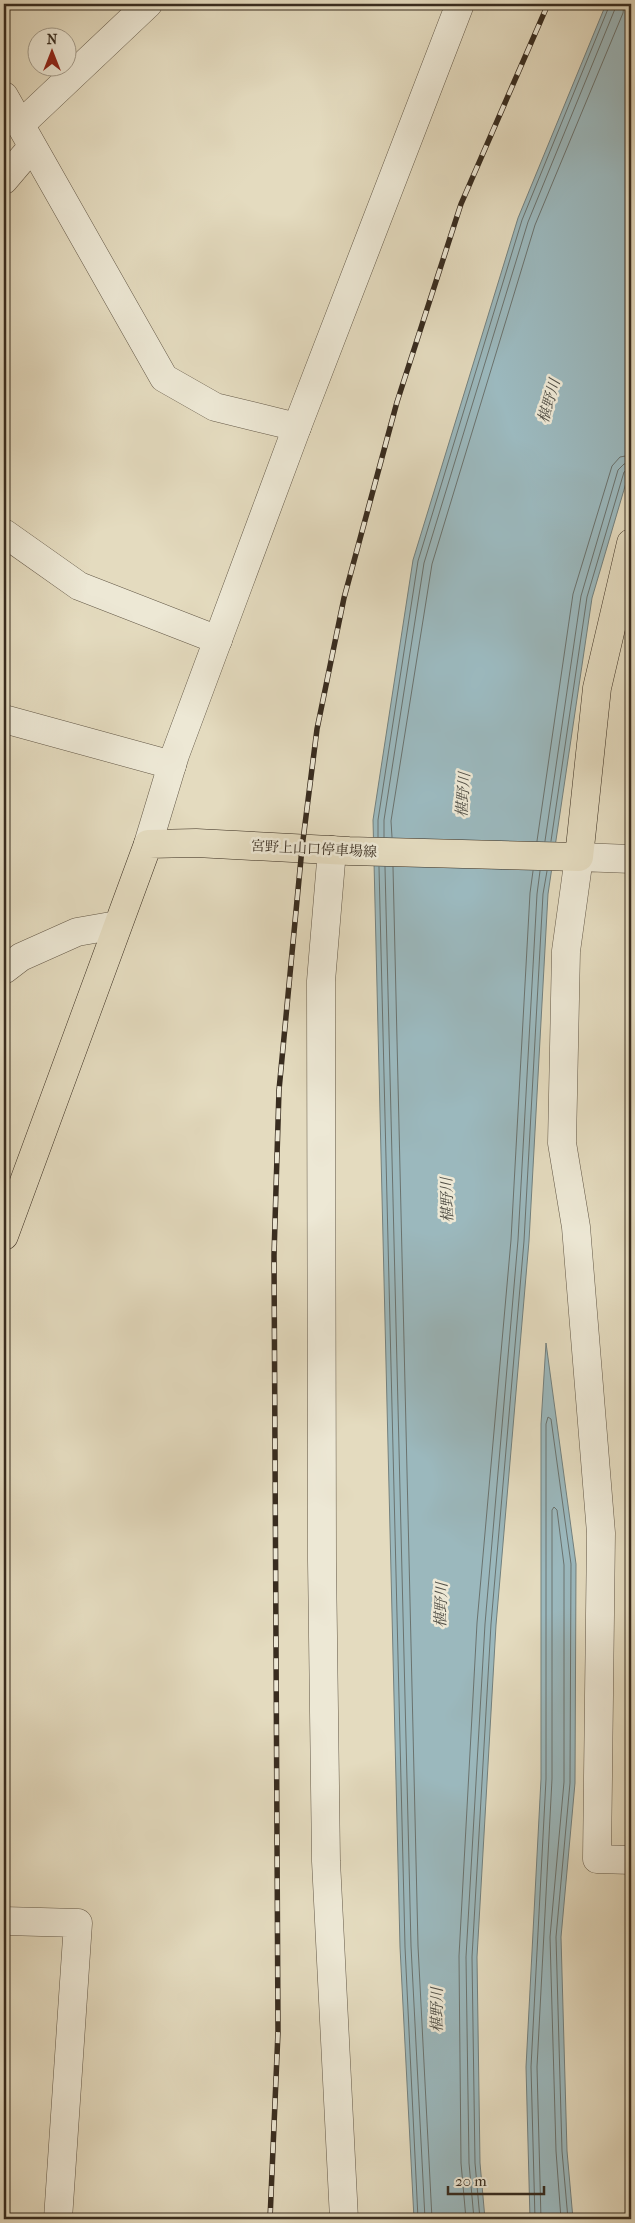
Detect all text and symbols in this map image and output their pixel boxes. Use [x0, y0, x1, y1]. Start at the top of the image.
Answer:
north arrow [28, 28, 78, 78]
text: N [47, 31, 58, 48]
water label: 椹野川 [534, 375, 564, 425]
water label: 椹野川 [452, 770, 474, 818]
street label: 宮野上山口停車場線 [251, 837, 377, 861]
water label: 椹野川 [438, 1175, 456, 1223]
water label: 椹野川 [431, 1580, 451, 1628]
water label: 椹野川 [428, 1986, 446, 2033]
scale bar [448, 2163, 544, 2195]
text: 20 m [455, 2172, 487, 2190]

